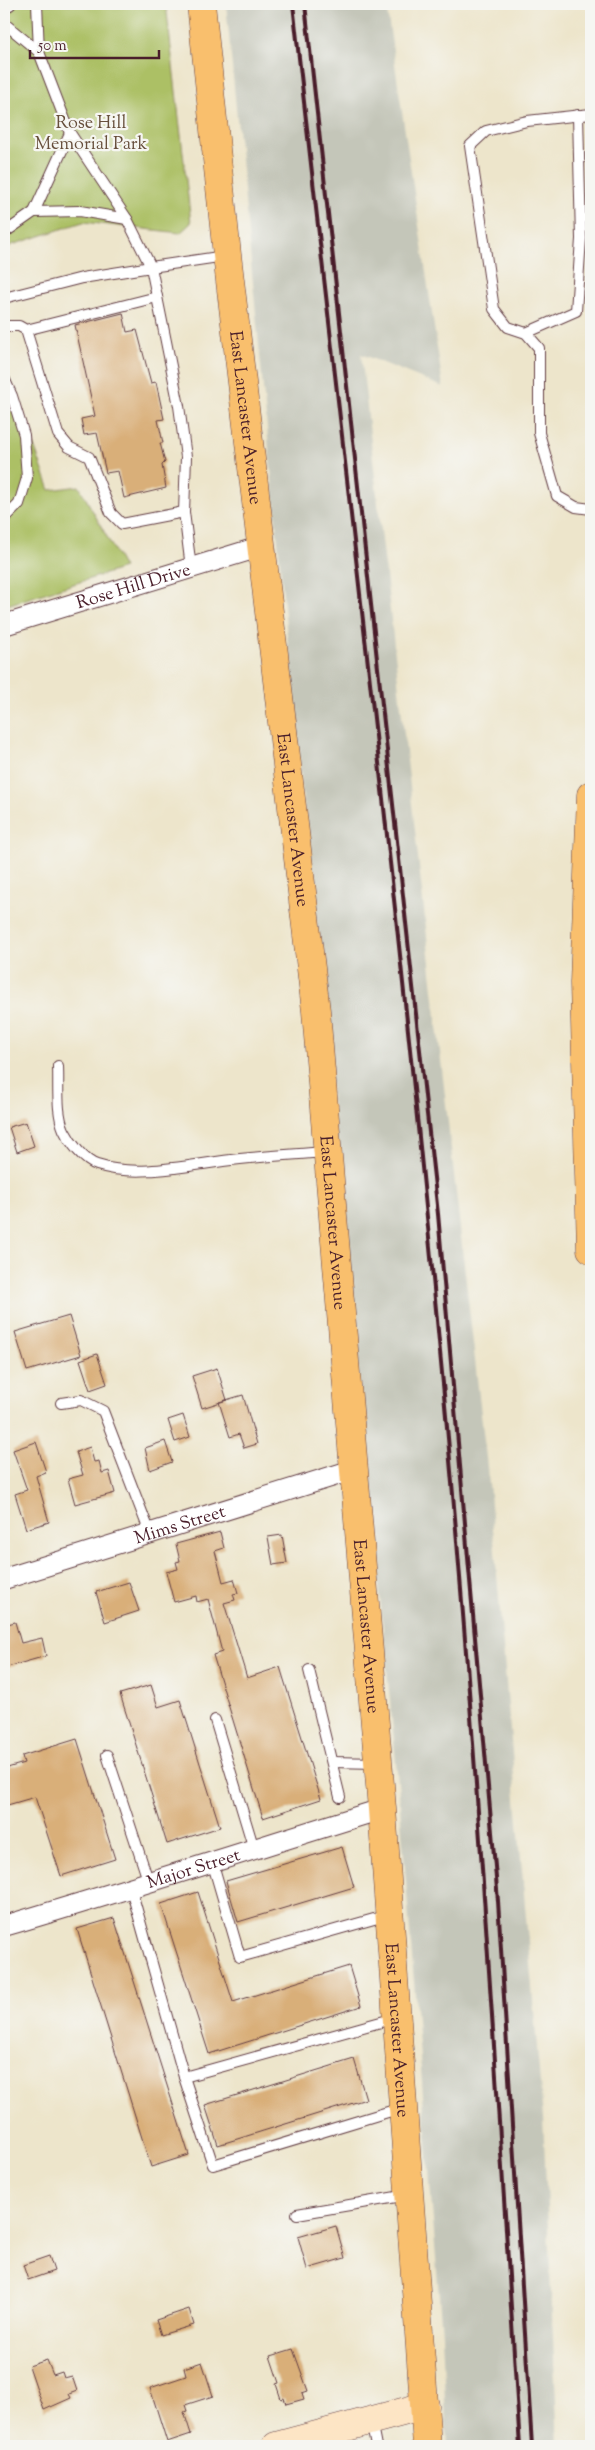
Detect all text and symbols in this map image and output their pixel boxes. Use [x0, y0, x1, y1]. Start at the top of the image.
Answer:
scale bar [30, 28, 159, 60]
text: 50 m [37, 36, 67, 57]
park label: Rose Hill Memorial Park [35, 111, 148, 158]
street label: East Lancaster Avenue [221, 329, 267, 506]
street label: Rose Hill Drive [73, 558, 194, 617]
street label: East Lancaster Avenue [268, 732, 315, 908]
street label: East Lancaster Avenue [311, 1135, 352, 1311]
street label: Mims Street [131, 1500, 229, 1552]
street label: East Lancaster Avenue [345, 1538, 385, 1715]
street label: Major Street [144, 1843, 244, 1897]
street label: East Lancaster Avenue [377, 1942, 415, 2118]

